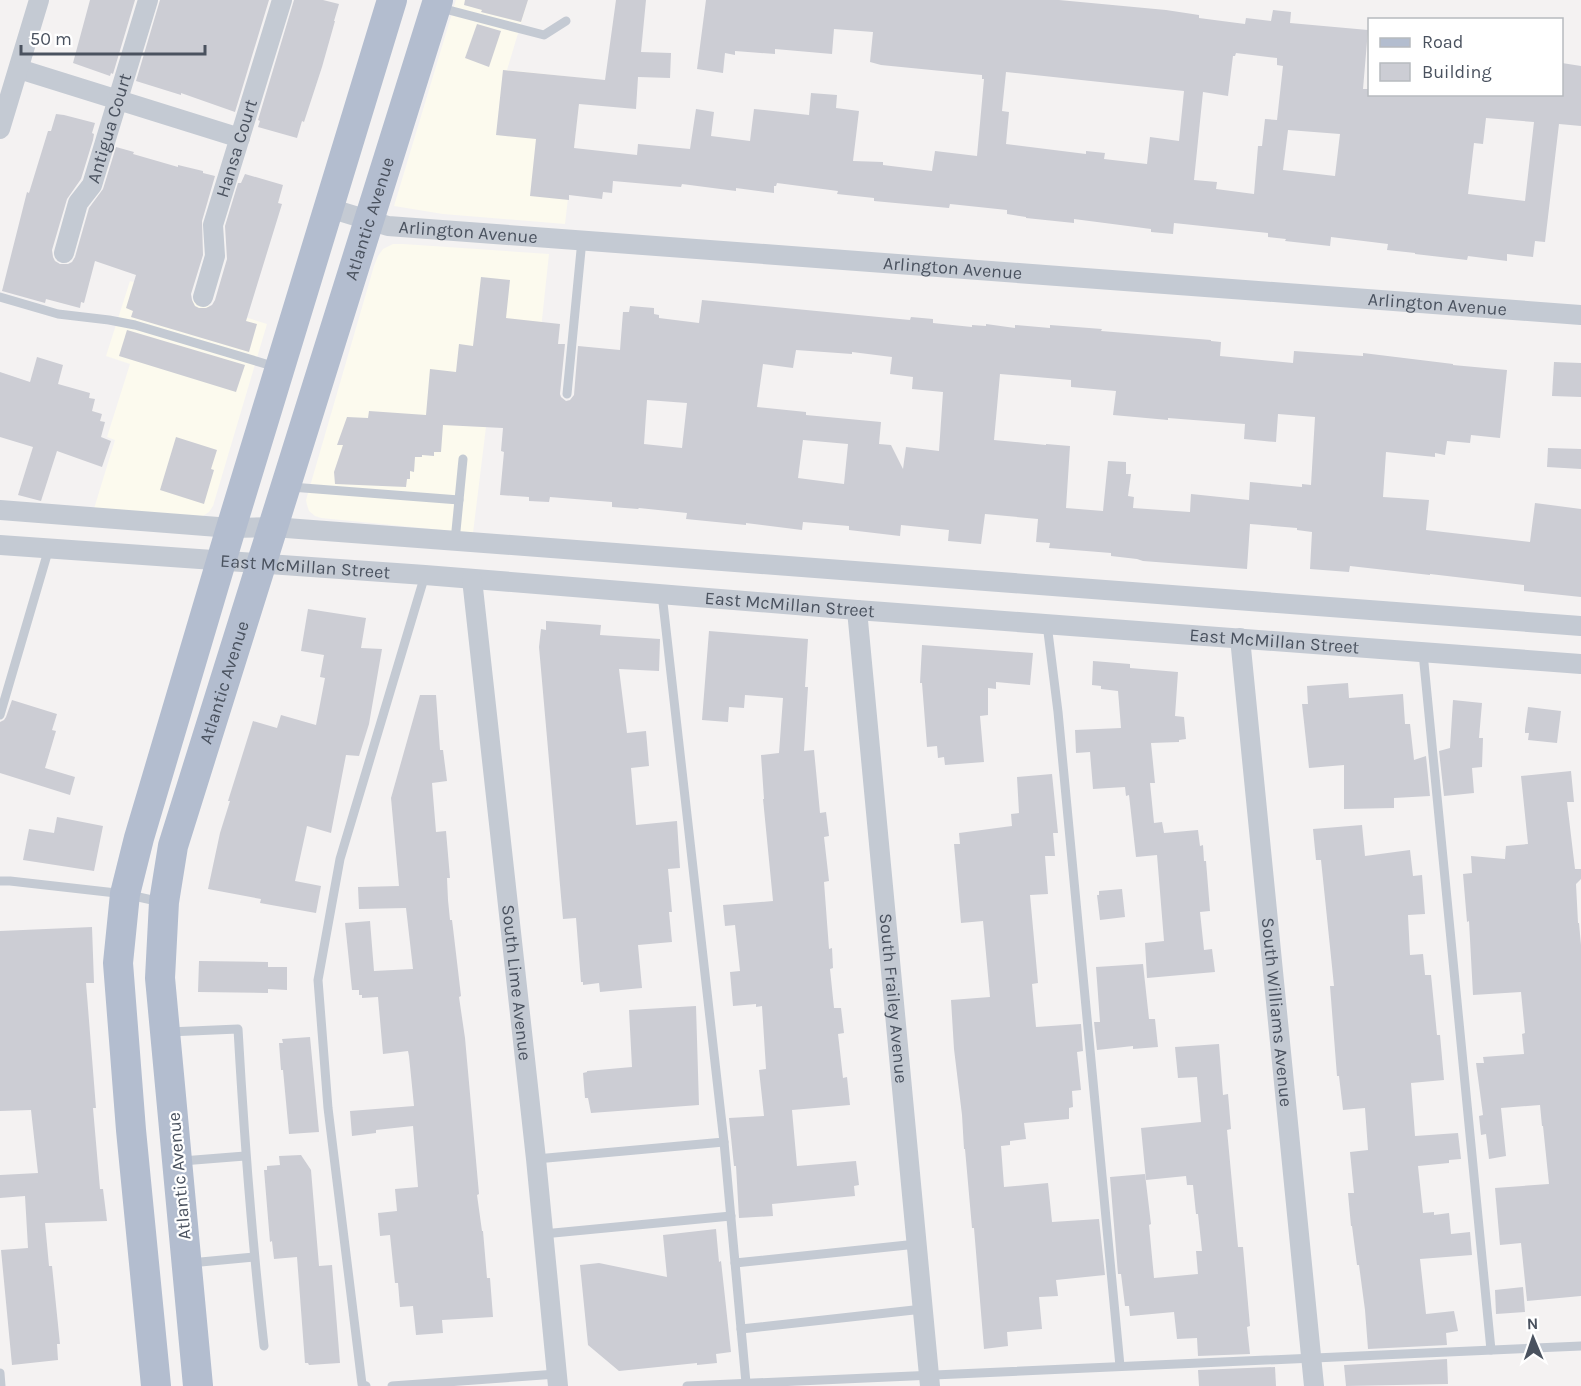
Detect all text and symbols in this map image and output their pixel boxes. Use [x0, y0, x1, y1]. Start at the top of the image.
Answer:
scale bar [21, 18, 206, 56]
legend [1368, 18, 1563, 96]
text: 50 m [30, 28, 72, 50]
text: Road [1422, 31, 1463, 53]
text: Building [1422, 61, 1492, 83]
street label: Antigua Court [82, 70, 136, 186]
street label: Hansa Court [211, 96, 262, 200]
street label: Atlantic Avenue [340, 154, 399, 283]
street label: Arlington Avenue [398, 216, 538, 248]
street label: Arlington Avenue [882, 252, 1023, 284]
street label: Arlington Avenue [1367, 288, 1508, 320]
street label: East McMillan Street [219, 550, 391, 584]
street label: East McMillan Street [704, 587, 876, 622]
street label: Atlantic Avenue [195, 618, 254, 747]
street label: East McMillan Street [1189, 624, 1360, 658]
street label: South Lime Avenue [497, 903, 536, 1062]
street label: South Frailey Avenue [875, 912, 912, 1084]
street label: South Williams Avenue [1257, 916, 1297, 1108]
street label: Atlantic Avenue [162, 1111, 196, 1241]
north arrow [1503, 1308, 1563, 1368]
text: N [1526, 1314, 1539, 1333]

